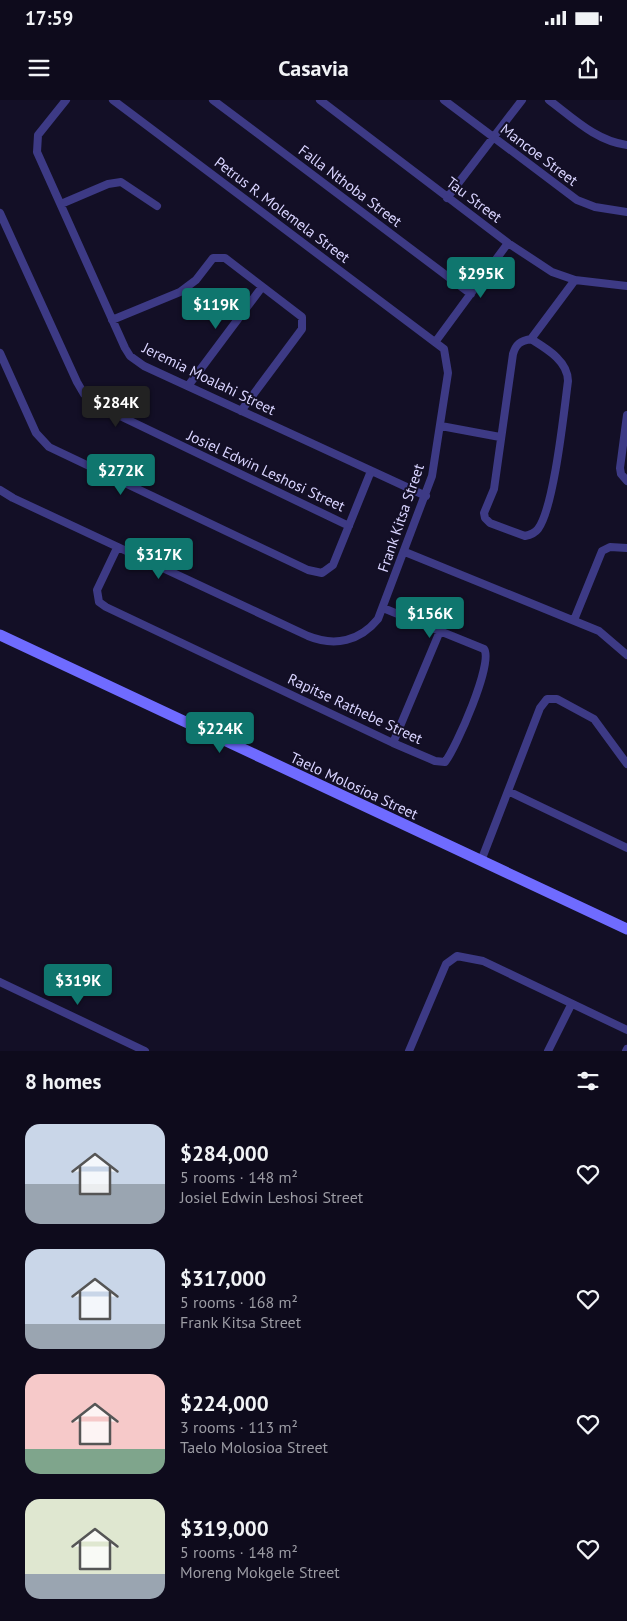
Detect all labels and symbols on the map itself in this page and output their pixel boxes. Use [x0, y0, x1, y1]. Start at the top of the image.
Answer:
street label: Mancoe Street [497, 119, 582, 190]
street label: Falla Nthoba Street [295, 140, 406, 231]
street label: Petrus R. Molemela Street [211, 152, 354, 267]
street label: Tau Street [443, 173, 506, 227]
pin: $295K [446, 256, 516, 299]
pin: $119K [181, 288, 251, 330]
street label: Jeremia Moalahi Street [139, 338, 279, 419]
pin: $284K [81, 386, 151, 428]
street label: Josiel Edwin Leshosi Street [183, 425, 348, 515]
pin: $272K [86, 454, 156, 496]
street label: Frank Kitsa Street [373, 461, 428, 575]
pin: $317K [124, 538, 194, 580]
pin: $156K [395, 596, 465, 639]
street label: Rapitse Rathebe Street [285, 669, 426, 748]
pin: $224K [185, 712, 255, 754]
street label: Taelo Molosioa Street [287, 748, 421, 823]
pin: $319K [43, 964, 113, 1006]

